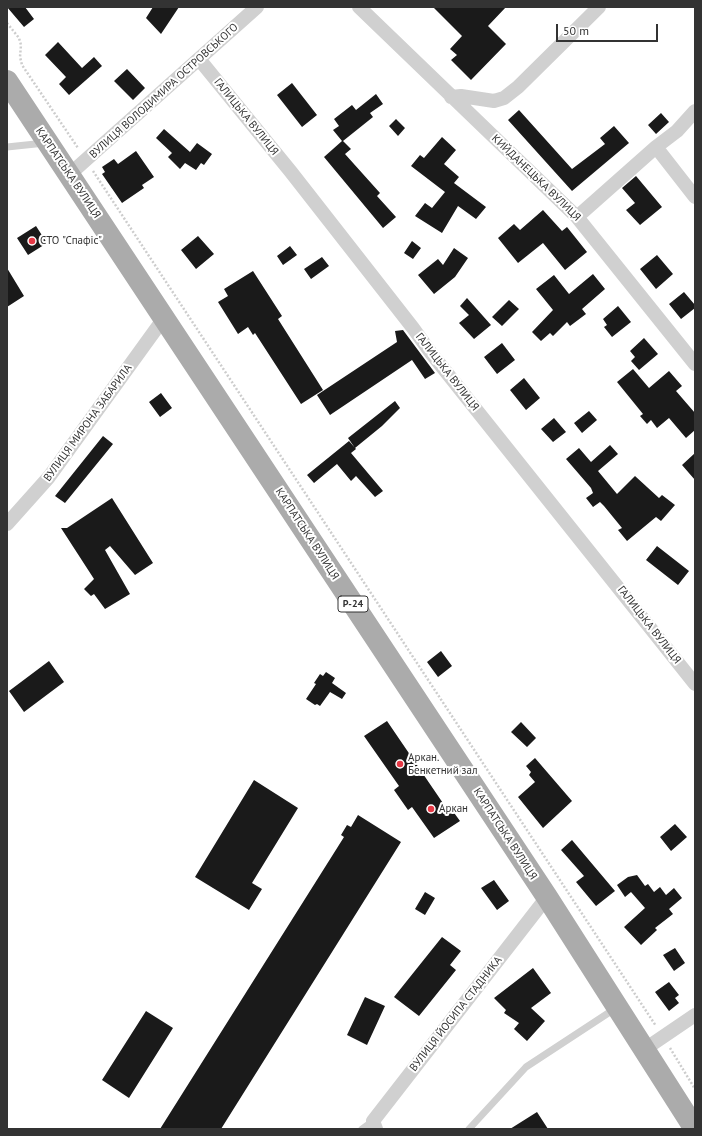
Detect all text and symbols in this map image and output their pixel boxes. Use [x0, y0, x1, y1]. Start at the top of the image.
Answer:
scale bar [558, 16, 660, 42]
street label: ВУЛИЦЯ ВОЛОДИМИРА ОСТРОВСЬКОГО [87, 21, 241, 161]
text: 50 m [563, 23, 589, 38]
street label: ГАЛИЦЬКА ВУЛИЦЯ [211, 76, 281, 158]
street label: КАРПАТСЬКА ВУЛИЦЯ [33, 125, 103, 221]
street label: КИЙДАНЕЦЬКА ВУЛИЦЯ [489, 132, 583, 224]
place label: СТО "Спафіс" [40, 234, 102, 248]
marker: СТО "Спафіс" [27, 236, 37, 246]
street label: ГАЛИЦЬКА ВУЛИЦЯ [413, 331, 481, 413]
street label: ВУЛИЦЯ МИРОНА ЗАБАРИЛА [41, 362, 135, 484]
street label: КАРПАТСЬКА ВУЛИЦЯ [272, 486, 342, 582]
street label: ГАЛИЦЬКА ВУЛИЦЯ [615, 584, 683, 666]
road number: Р-24 [338, 596, 368, 612]
place label: Аркан. Бенкетний зал [408, 751, 477, 777]
marker: Аркан. Бенкетний зал [395, 759, 405, 769]
street label: КАРПАТСЬКА ВУЛИЦЯ [470, 786, 540, 882]
place label: Аркан [439, 802, 468, 816]
marker: Аркан [426, 804, 436, 814]
street label: ВУЛИЦЯ ЙОСИПА СТАДНИКА [407, 954, 505, 1074]

